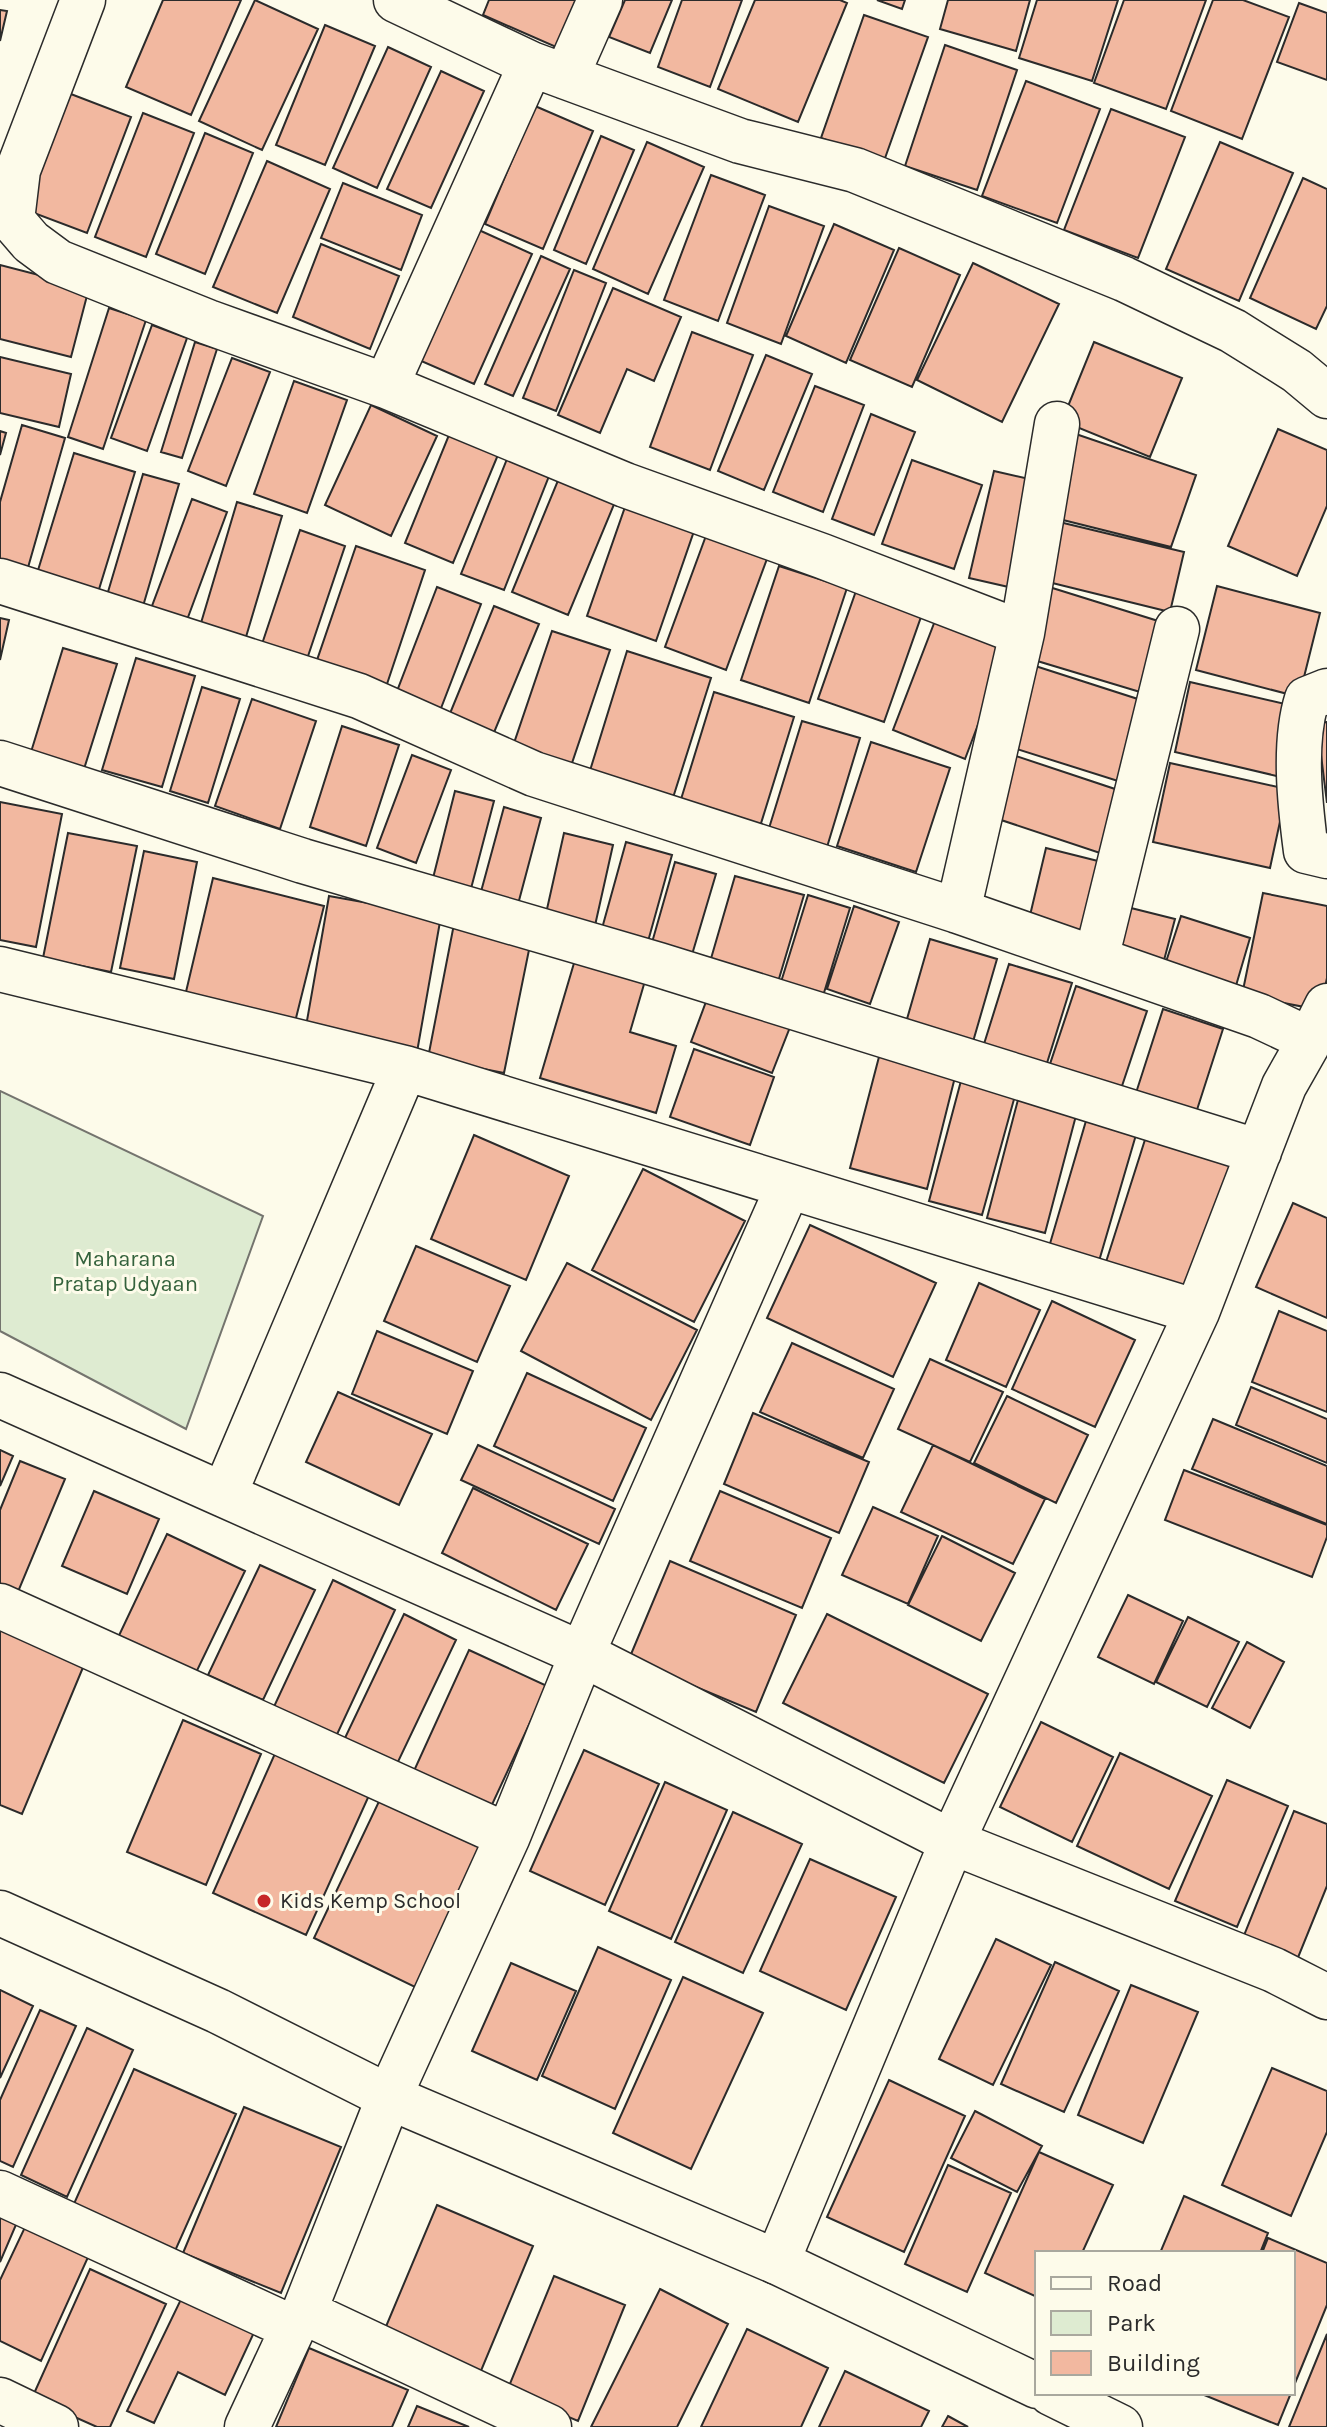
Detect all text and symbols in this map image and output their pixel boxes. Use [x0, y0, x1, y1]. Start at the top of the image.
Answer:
park label: Maharana Pratap Udyaan [52, 1246, 198, 1297]
place label: Kids Kemp School [280, 1888, 461, 1914]
marker: Kids Kemp School [255, 1892, 273, 1910]
legend [1035, 2251, 1295, 2395]
text: Road [1107, 2269, 1162, 2297]
text: Park [1107, 2309, 1156, 2337]
text: Building [1107, 2349, 1200, 2377]

